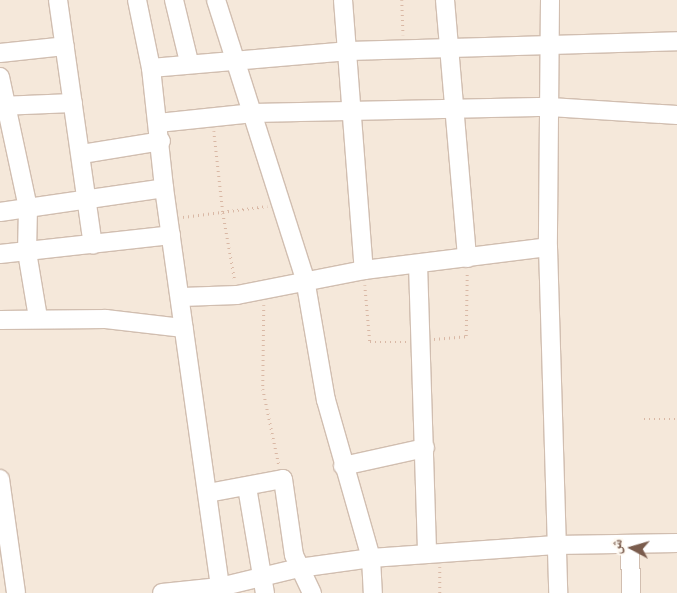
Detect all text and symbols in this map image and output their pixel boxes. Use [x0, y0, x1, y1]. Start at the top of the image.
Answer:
north arrow [607, 523, 657, 573]
text: ش [607, 538, 626, 555]

